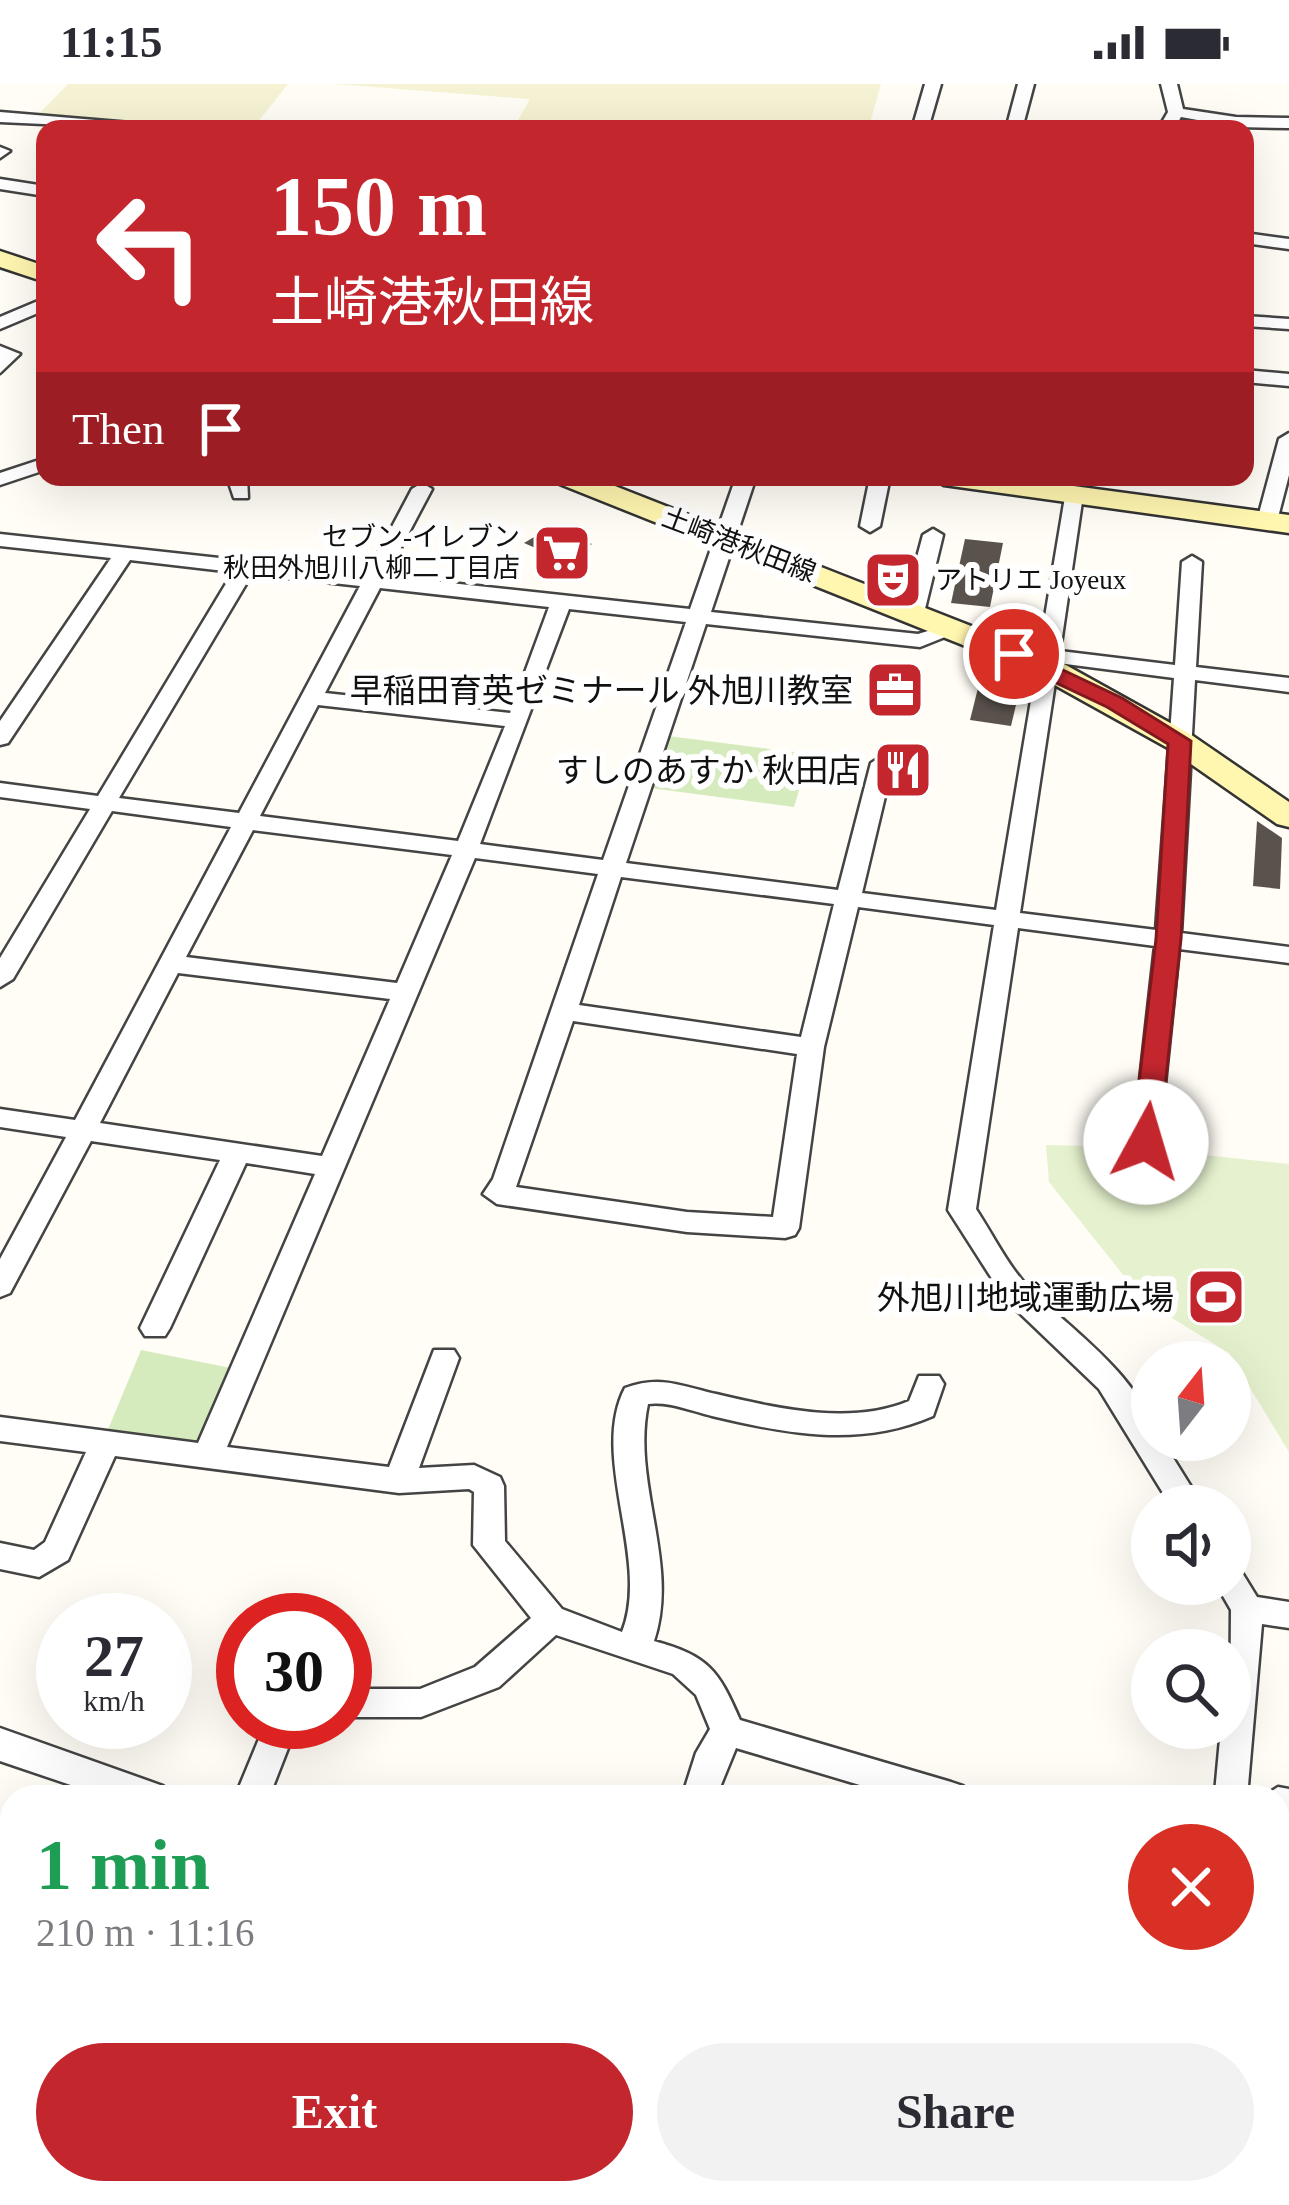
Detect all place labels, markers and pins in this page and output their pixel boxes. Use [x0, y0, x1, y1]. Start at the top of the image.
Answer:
place label: セブン-イレブン 秋田外旭川八柳二丁目店 [223, 522, 520, 583]
supermarket icon: セブン-イレブン 秋田外旭川八柳二丁目店 [531, 522, 593, 584]
theatre icon: アトリエ Joyeux [862, 549, 924, 611]
place label: アトリエ Joyeux [935, 565, 1127, 595]
pin [963, 603, 1065, 705]
office icon: 早稲田育英ゼミナール 外旭川教室 [864, 659, 926, 721]
place label: 早稲田育英ゼミナール 外旭川教室 [350, 673, 853, 709]
restaurant icon: すしのあすか 秋田店 [872, 739, 934, 801]
place label: すしのあすか 秋田店 [556, 753, 861, 789]
sports icon: 外旭川地域運動広場 [1185, 1266, 1247, 1328]
place label: 外旭川地域運動広場 [877, 1280, 1174, 1316]

